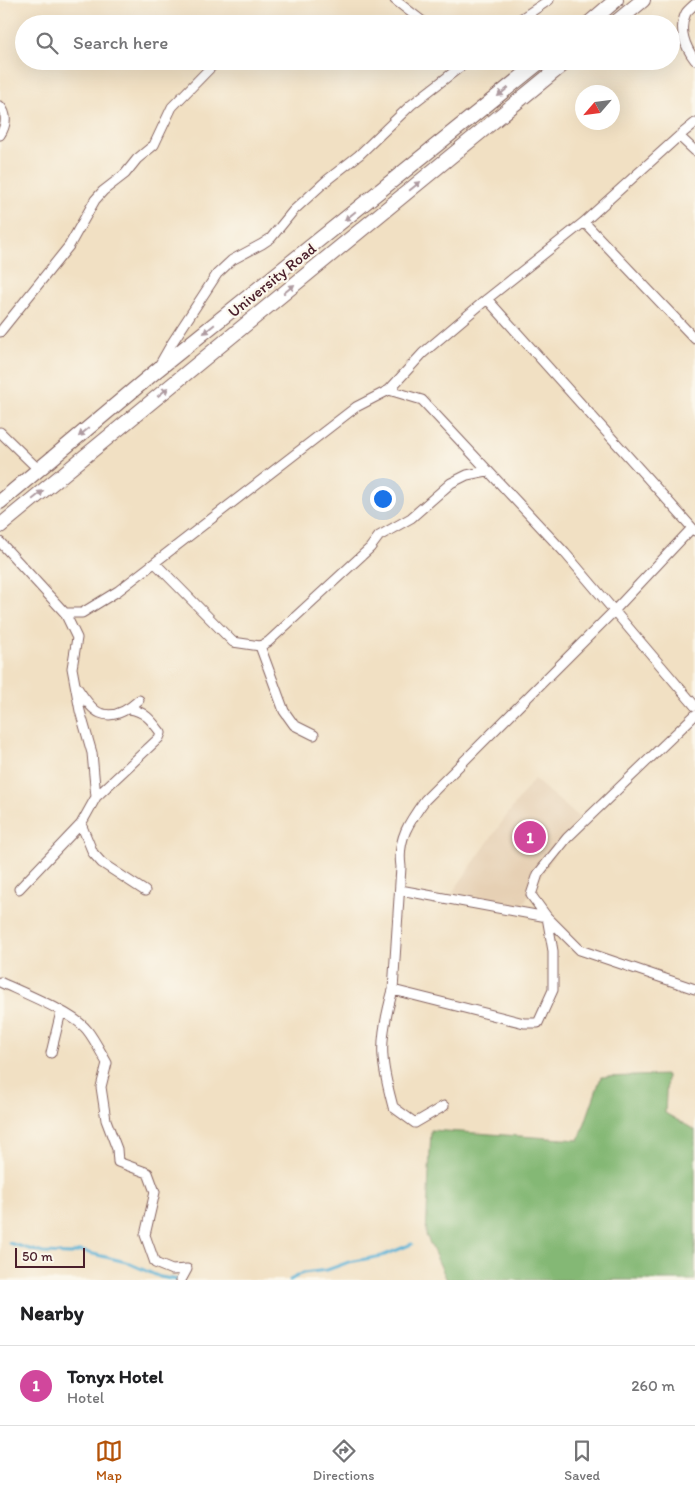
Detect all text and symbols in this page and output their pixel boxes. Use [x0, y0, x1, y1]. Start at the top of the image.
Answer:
search box [15, 15, 680, 70]
icon: search [33, 29, 61, 57]
text: Search here [73, 31, 168, 54]
north arrow [575, 85, 620, 130]
one-way arrow [497, 86, 510, 97]
one-way arrow [408, 181, 421, 192]
one-way arrow [343, 210, 356, 221]
street label: University Road [224, 239, 320, 321]
one-way arrow [282, 284, 295, 295]
one-way arrow [203, 323, 216, 334]
one-way arrow [157, 387, 170, 398]
one-way arrow [77, 426, 90, 437]
your location [370, 486, 396, 512]
one-way arrow [31, 490, 44, 501]
pin: 1 [514, 818, 546, 856]
scale bar [15, 1245, 85, 1268]
text: 50 m [22, 1248, 53, 1265]
text: Nearby [20, 1300, 84, 1325]
text: Tonyx Hotel [67, 1365, 163, 1388]
text: 1 [32, 1376, 40, 1395]
text: 260 m [631, 1376, 675, 1395]
text: Hotel [67, 1388, 104, 1407]
tab: Map [95, 1437, 123, 1484]
tab: Directions [313, 1437, 374, 1484]
tab: Saved [564, 1437, 600, 1484]

